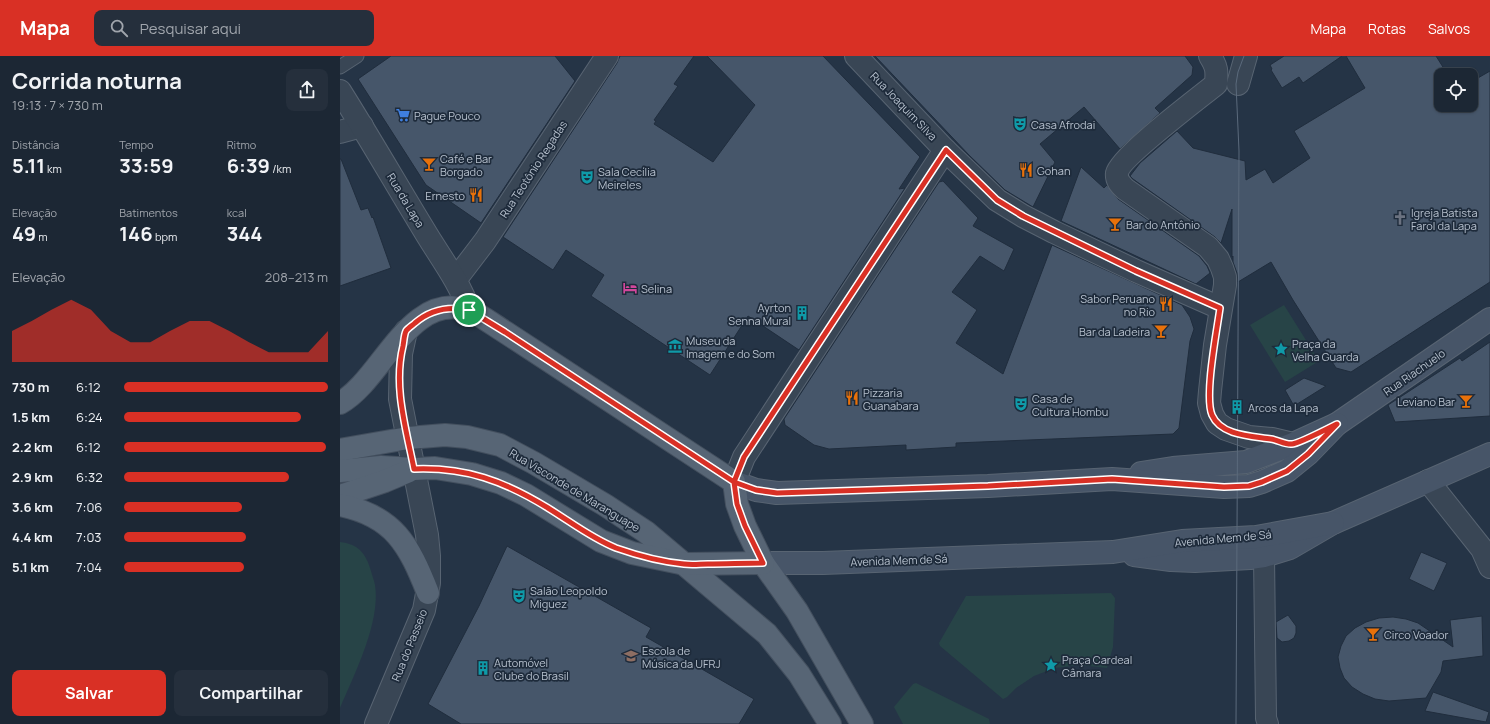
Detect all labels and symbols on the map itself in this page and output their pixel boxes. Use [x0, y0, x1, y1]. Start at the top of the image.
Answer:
street label: Rua Joaquim Silva [867, 68, 941, 144]
supermarket icon: Pague Pouco [395, 107, 411, 123]
place label: Pague Pouco [414, 108, 481, 123]
theatre icon: Casa Afrodai [1012, 116, 1028, 132]
street label: Rua Teotônio Regadas [496, 117, 570, 221]
place label: Casa Afrodai [1031, 117, 1095, 132]
place label: Café e Bar Borgado [440, 151, 492, 179]
bar icon: Café e Bar Borgado [421, 156, 437, 172]
restaurant icon: Gohan [1018, 162, 1034, 178]
place label: Gohan [1037, 163, 1070, 178]
place label: Sala Cecília Meireles [598, 164, 656, 192]
theatre icon: Sala Cecília Meireles [579, 169, 595, 185]
street label: Rua da Lapa [384, 170, 428, 230]
restaurant icon: Ernesto [468, 187, 484, 203]
place label: Ernesto [425, 188, 465, 203]
place label: Igreja Batista Farol da Lapa [1411, 205, 1478, 233]
church icon: Igreja Batista Farol da Lapa [1392, 210, 1408, 226]
bar icon: Bar do Antônio [1107, 216, 1123, 232]
place label: Bar do Antônio [1126, 217, 1201, 232]
hotel icon: Selina [622, 280, 638, 296]
place label: Selina [641, 281, 672, 296]
place label: Sabor Peruano no Rio [1080, 291, 1155, 319]
pin [452, 293, 486, 327]
restaurant icon: Sabor Peruano no Rio [1158, 296, 1174, 312]
place label: Ayrton Senna Mural [728, 300, 791, 328]
building icon: Ayrton Senna Mural [794, 305, 810, 321]
bar icon: Bar da Ladeira [1153, 323, 1169, 339]
place label: Bar da Ladeira [1079, 324, 1150, 339]
place label: Museu da Imagem e do Som [686, 333, 775, 361]
place label: Praça da Velha Guarda [1292, 336, 1359, 364]
museum icon: Museu da Imagem e do Som [667, 338, 683, 354]
place icon: Praça da Velha Guarda [1273, 341, 1289, 357]
street label: Rua Riachuelo [1380, 345, 1448, 399]
place label: Pizzaria Guanabara [863, 385, 919, 413]
restaurant icon: Pizzaria Guanabara [844, 390, 860, 406]
place label: Casa de Cultura Hombu [1032, 391, 1108, 419]
bar icon: Leviano Bar [1458, 393, 1474, 409]
place label: Leviano Bar [1397, 394, 1455, 409]
theatre icon: Casa de Cultura Hombu [1013, 396, 1029, 412]
building icon: Arcos da Lapa [1229, 399, 1245, 415]
place label: Arcos da Lapa [1248, 400, 1318, 415]
street label: Rua Visconde de Maranguape [507, 445, 643, 535]
street label: Avenida Mem de Sá [1174, 526, 1272, 550]
street label: Avenida Mem de Sá [850, 551, 948, 569]
place label: Salão Leopoldo Miguez [530, 583, 608, 611]
theatre icon: Salão Leopoldo Miguez [511, 588, 527, 604]
street label: Rua do Passeio [388, 606, 430, 683]
bar icon: Circo Voador [1365, 626, 1381, 642]
place label: Circo Voador [1384, 627, 1449, 642]
place label: Escola de Música da UFRJ [642, 643, 721, 671]
school or university icon: Escola de Música da UFRJ [623, 648, 639, 664]
place label: Praça Cardeal Câmara [1062, 652, 1132, 680]
place label: Automóvel Clube do Brasil [494, 655, 569, 683]
place icon: Praça Cardeal Câmara [1043, 657, 1059, 673]
building icon: Automóvel Clube do Brasil [475, 660, 491, 676]

